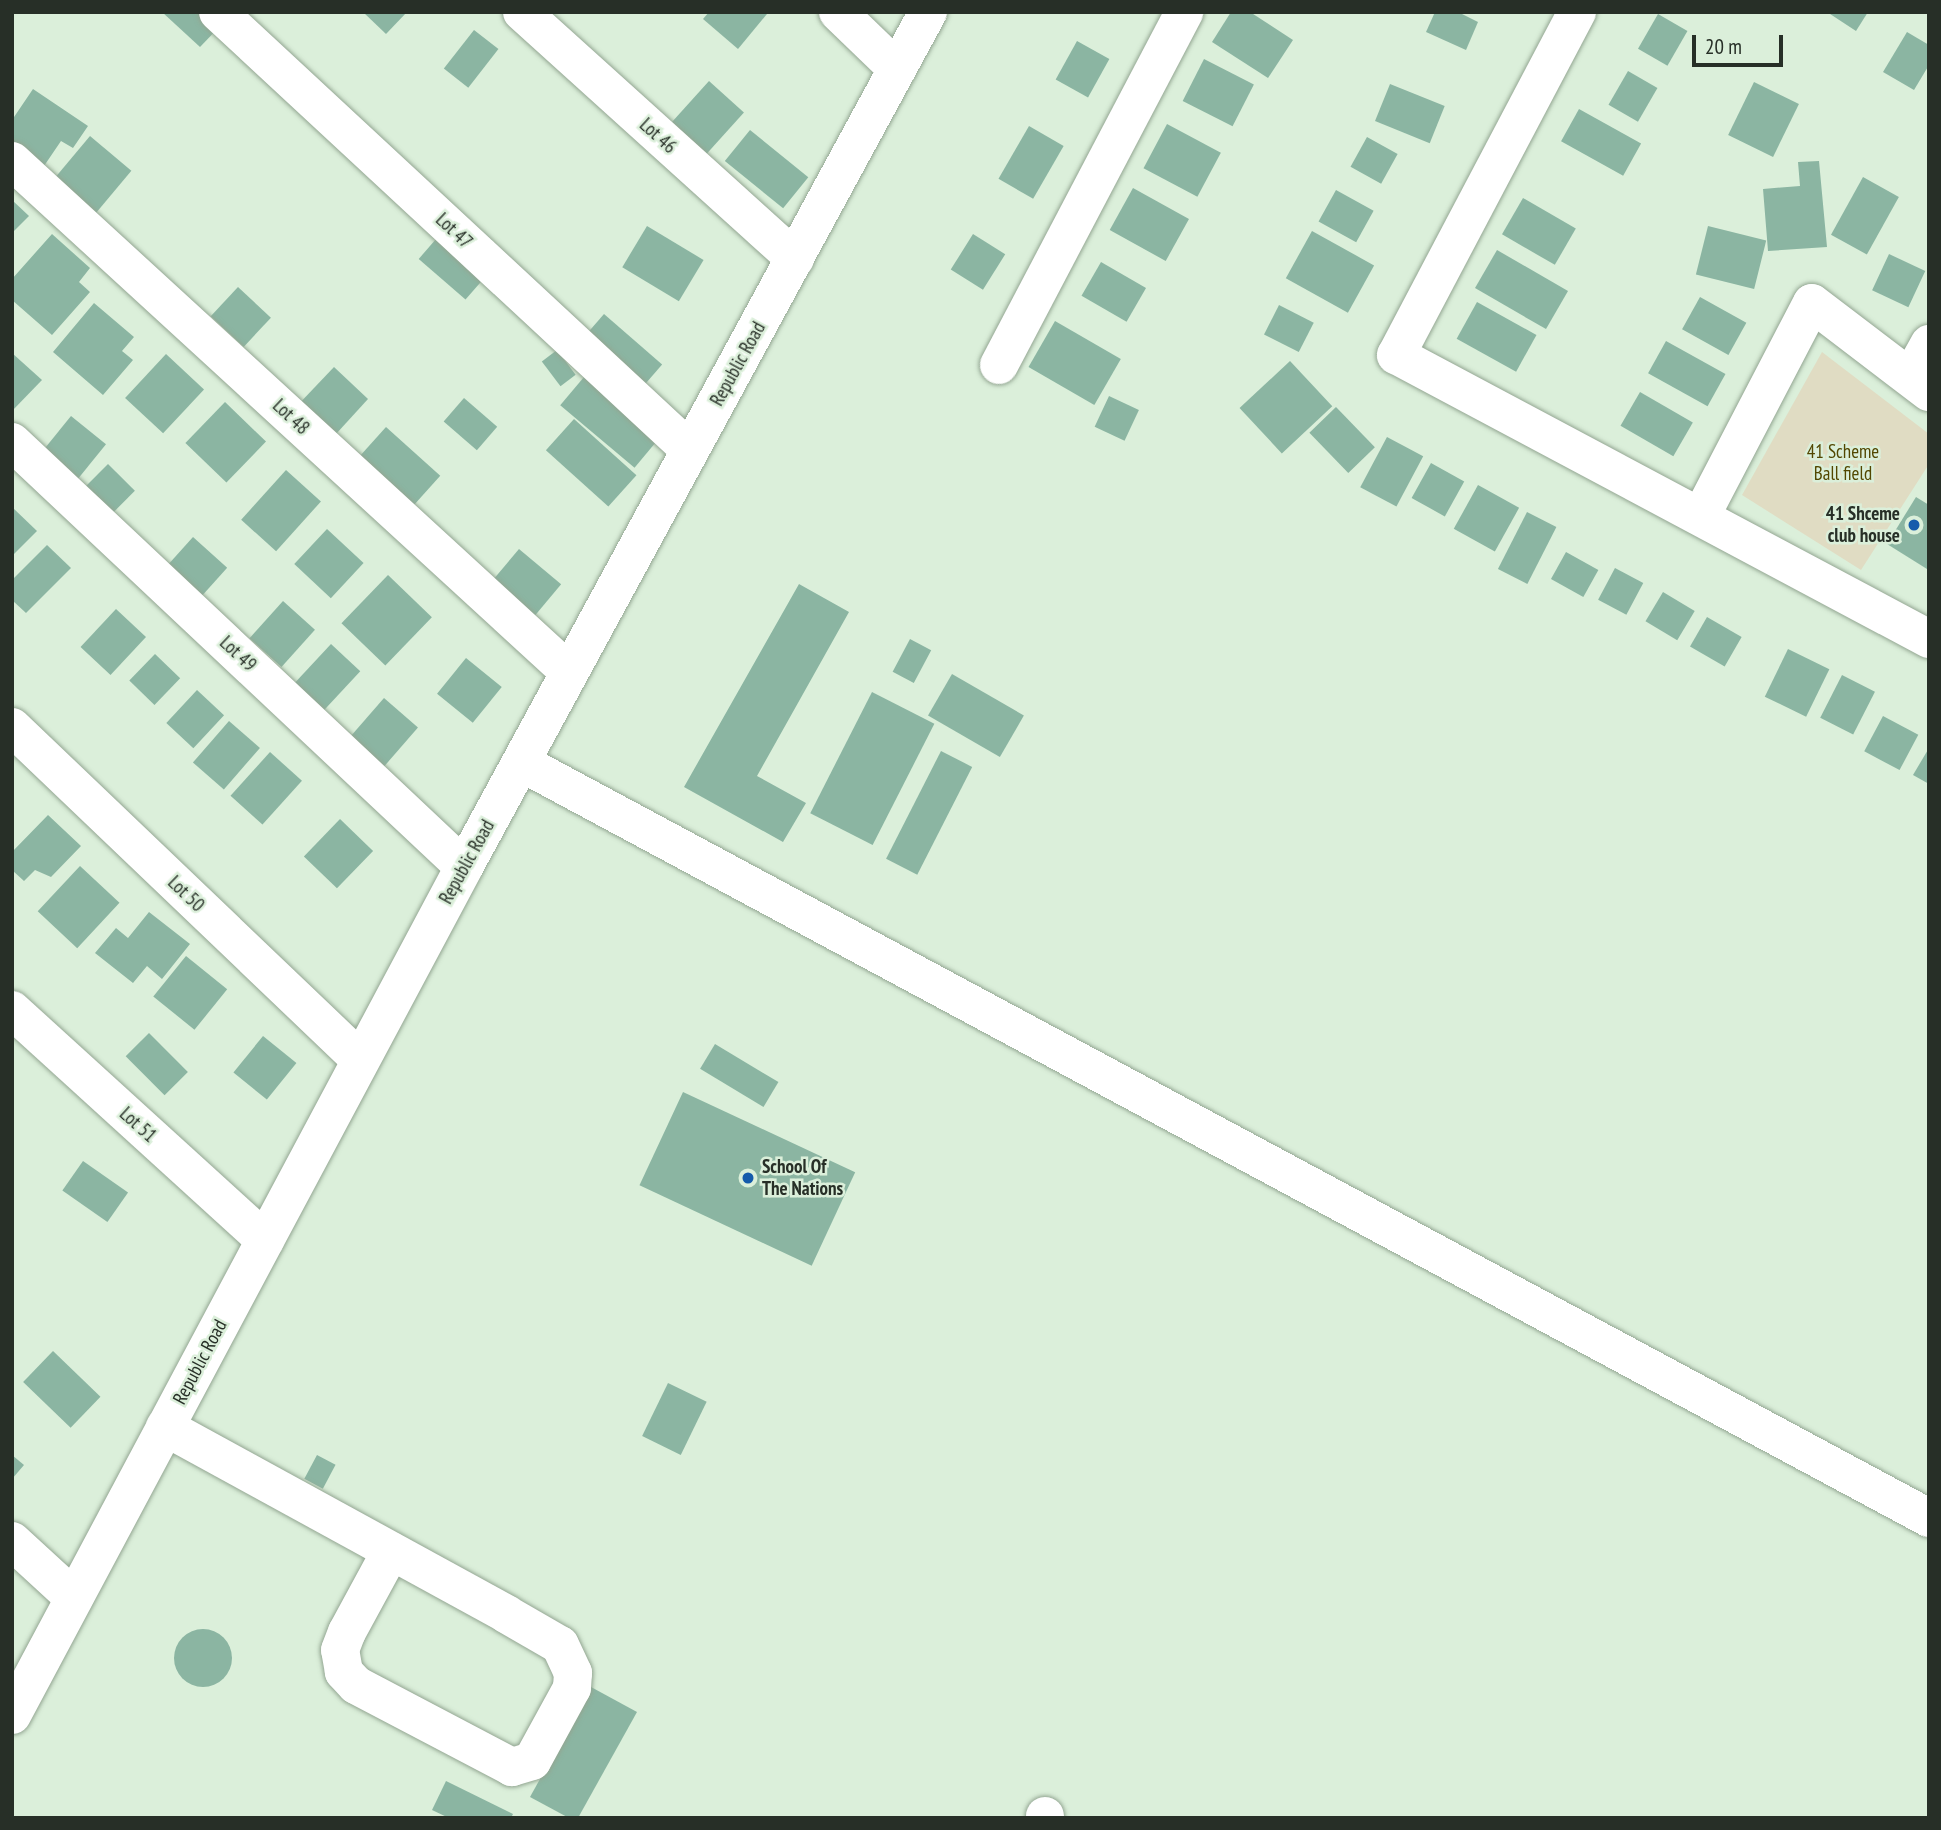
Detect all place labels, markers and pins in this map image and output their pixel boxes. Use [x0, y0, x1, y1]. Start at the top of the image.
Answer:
place label: 41 Shceme club house [1826, 503, 1900, 547]
marker: 41 Shceme club house [1906, 517, 1922, 533]
place label: School Of The Nations [762, 1156, 843, 1200]
marker: School Of The Nations [740, 1170, 756, 1186]

